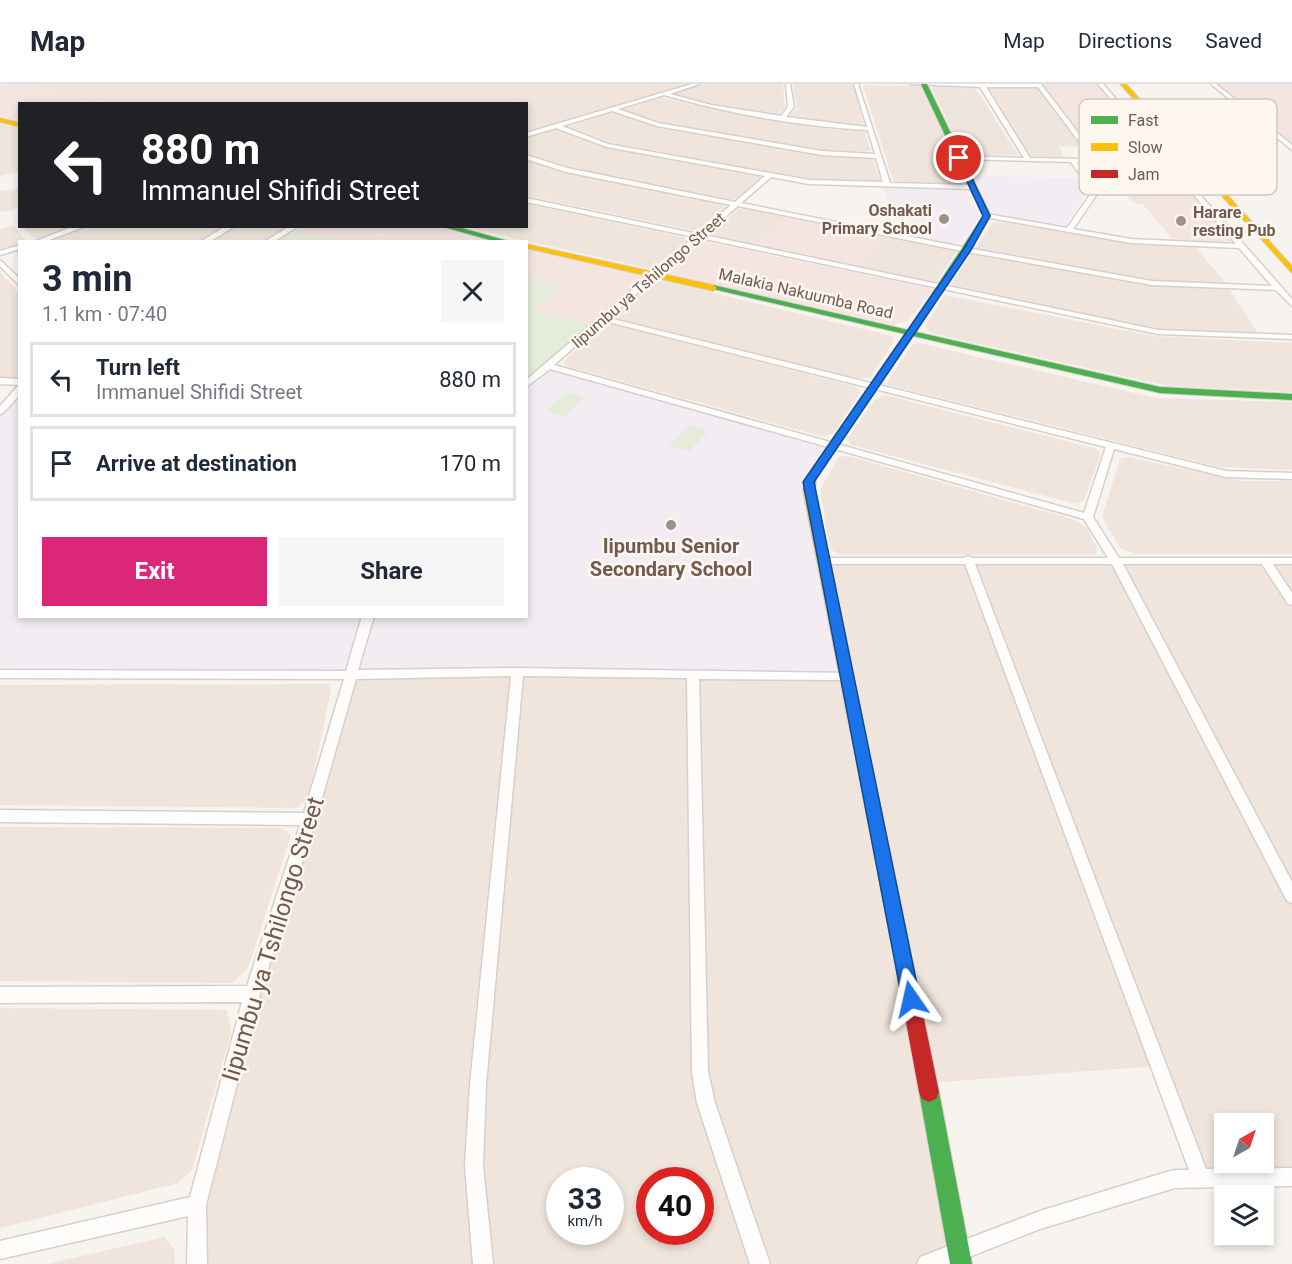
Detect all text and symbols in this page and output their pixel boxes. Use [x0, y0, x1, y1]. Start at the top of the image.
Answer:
text: Map [30, 25, 85, 58]
text: Map [1003, 29, 1045, 53]
text: Directions [1078, 29, 1172, 53]
text: Saved [1205, 29, 1262, 53]
legend [1079, 99, 1277, 195]
text: Fast [1128, 111, 1159, 130]
text: 880 m [141, 125, 260, 174]
icon: left [42, 126, 120, 204]
pin [933, 132, 984, 183]
text: Slow [1128, 138, 1163, 157]
icon: arrive [942, 141, 975, 174]
text: Jam [1128, 165, 1160, 184]
text: Immanuel Shifidi Street [141, 175, 420, 207]
place label: Oshakati Primary School [822, 201, 932, 238]
place label: Harare resting Pub [1193, 203, 1276, 240]
street label: Iipumbu ya Tshilongo Street [568, 208, 729, 352]
marker: Oshakati Primary School [937, 212, 951, 226]
marker: Harare resting Pub [1174, 214, 1188, 228]
text: 3 min [42, 258, 133, 300]
button: close [441, 260, 504, 323]
street label: Malakia Nakuumba Road [717, 264, 895, 323]
text: 1.1 km · 07:40 [42, 302, 167, 326]
text: Turn left [96, 355, 180, 380]
icon: left [45, 363, 78, 396]
text: 880 m [439, 367, 501, 392]
text: Immanuel Shifidi Street [96, 380, 303, 404]
icon: arrive [45, 447, 78, 480]
text: Arrive at destination [96, 451, 297, 476]
text: 170 m [439, 451, 501, 476]
marker: Iipumbu Senior Secondary School [664, 518, 678, 532]
place label: Iipumbu Senior Secondary School [590, 534, 752, 581]
button: Exit [42, 537, 267, 606]
button: Share [279, 537, 504, 606]
street label: Iipumbu ya Tshilongo Street [216, 793, 330, 1085]
position arrow [879, 967, 943, 1031]
north arrow [1214, 1113, 1274, 1173]
map controls [1214, 1113, 1274, 1245]
speed limit sign: 40 [636, 1167, 714, 1245]
text: 33 [568, 1181, 602, 1216]
button: layers [1214, 1185, 1274, 1245]
text: km/h [567, 1212, 603, 1230]

